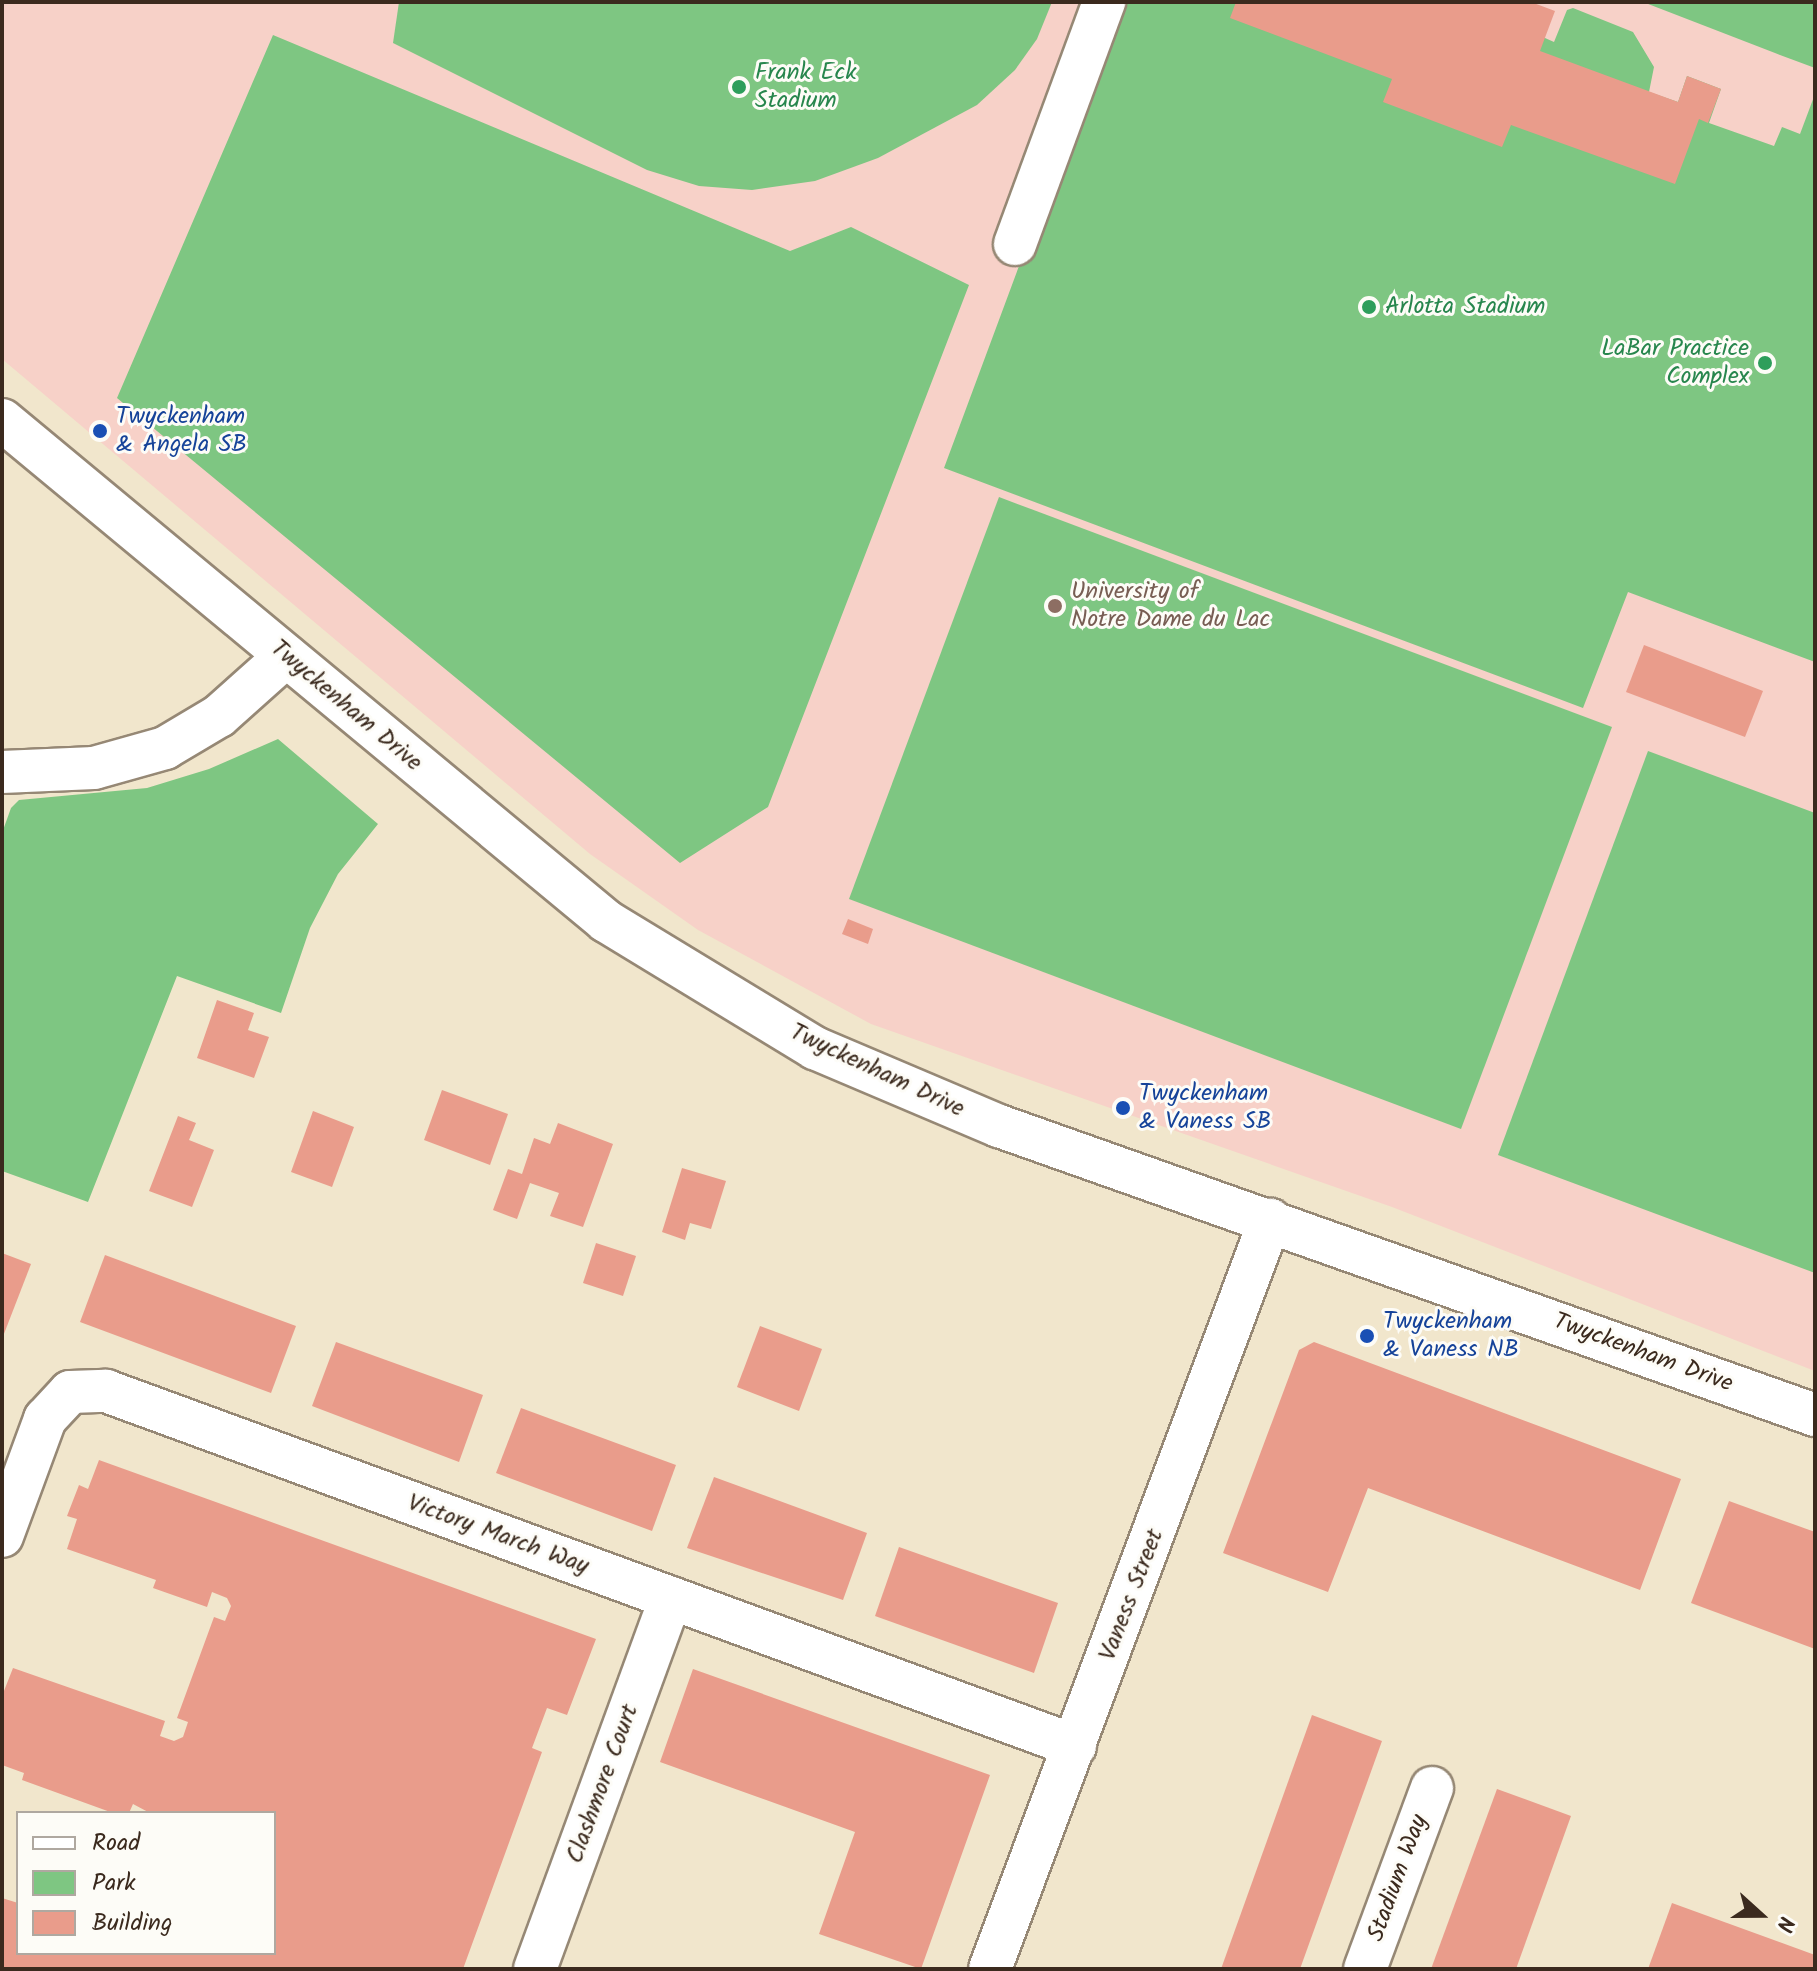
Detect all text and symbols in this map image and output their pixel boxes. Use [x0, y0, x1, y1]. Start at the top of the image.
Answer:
place label: Frank Eck Stadium [755, 59, 856, 115]
marker: Frank Eck Stadium [730, 78, 748, 96]
place label: Arlotta Stadium [1385, 293, 1545, 321]
marker: Arlotta Stadium [1360, 298, 1378, 316]
place label: LaBar Practice Complex [1601, 335, 1749, 391]
marker: LaBar Practice Complex [1756, 354, 1774, 372]
place label: Twyckenham & Angela SB [116, 403, 247, 459]
marker: Twyckenham & Angela SB [91, 422, 109, 440]
place label: University of Notre Dame du Lac [1071, 578, 1270, 634]
marker: University of Notre Dame du Lac [1046, 597, 1064, 615]
street label: Twyckenham Drive [264, 634, 428, 778]
street label: Twyckenham Drive [785, 1018, 969, 1124]
place label: Twyckenham & Vaness SB [1139, 1080, 1271, 1136]
marker: Twyckenham & Vaness SB [1114, 1099, 1132, 1117]
street label: Twyckenham Drive [1549, 1307, 1737, 1399]
place label: Twyckenham & Vaness NB [1383, 1308, 1519, 1364]
marker: Twyckenham & Vaness NB [1358, 1327, 1376, 1345]
street label: Victory March Way [403, 1489, 593, 1581]
street label: Vaness Street [1094, 1525, 1170, 1665]
street label: Clashmore Court [561, 1701, 645, 1867]
legend [16, 1811, 276, 1955]
street label: Stadium Way [1362, 1811, 1434, 1945]
text: Road [92, 1824, 140, 1863]
text: Park [92, 1864, 136, 1903]
north arrow [1721, 1875, 1801, 1955]
text: Building [92, 1904, 172, 1943]
text: N [1765, 1911, 1803, 1937]

